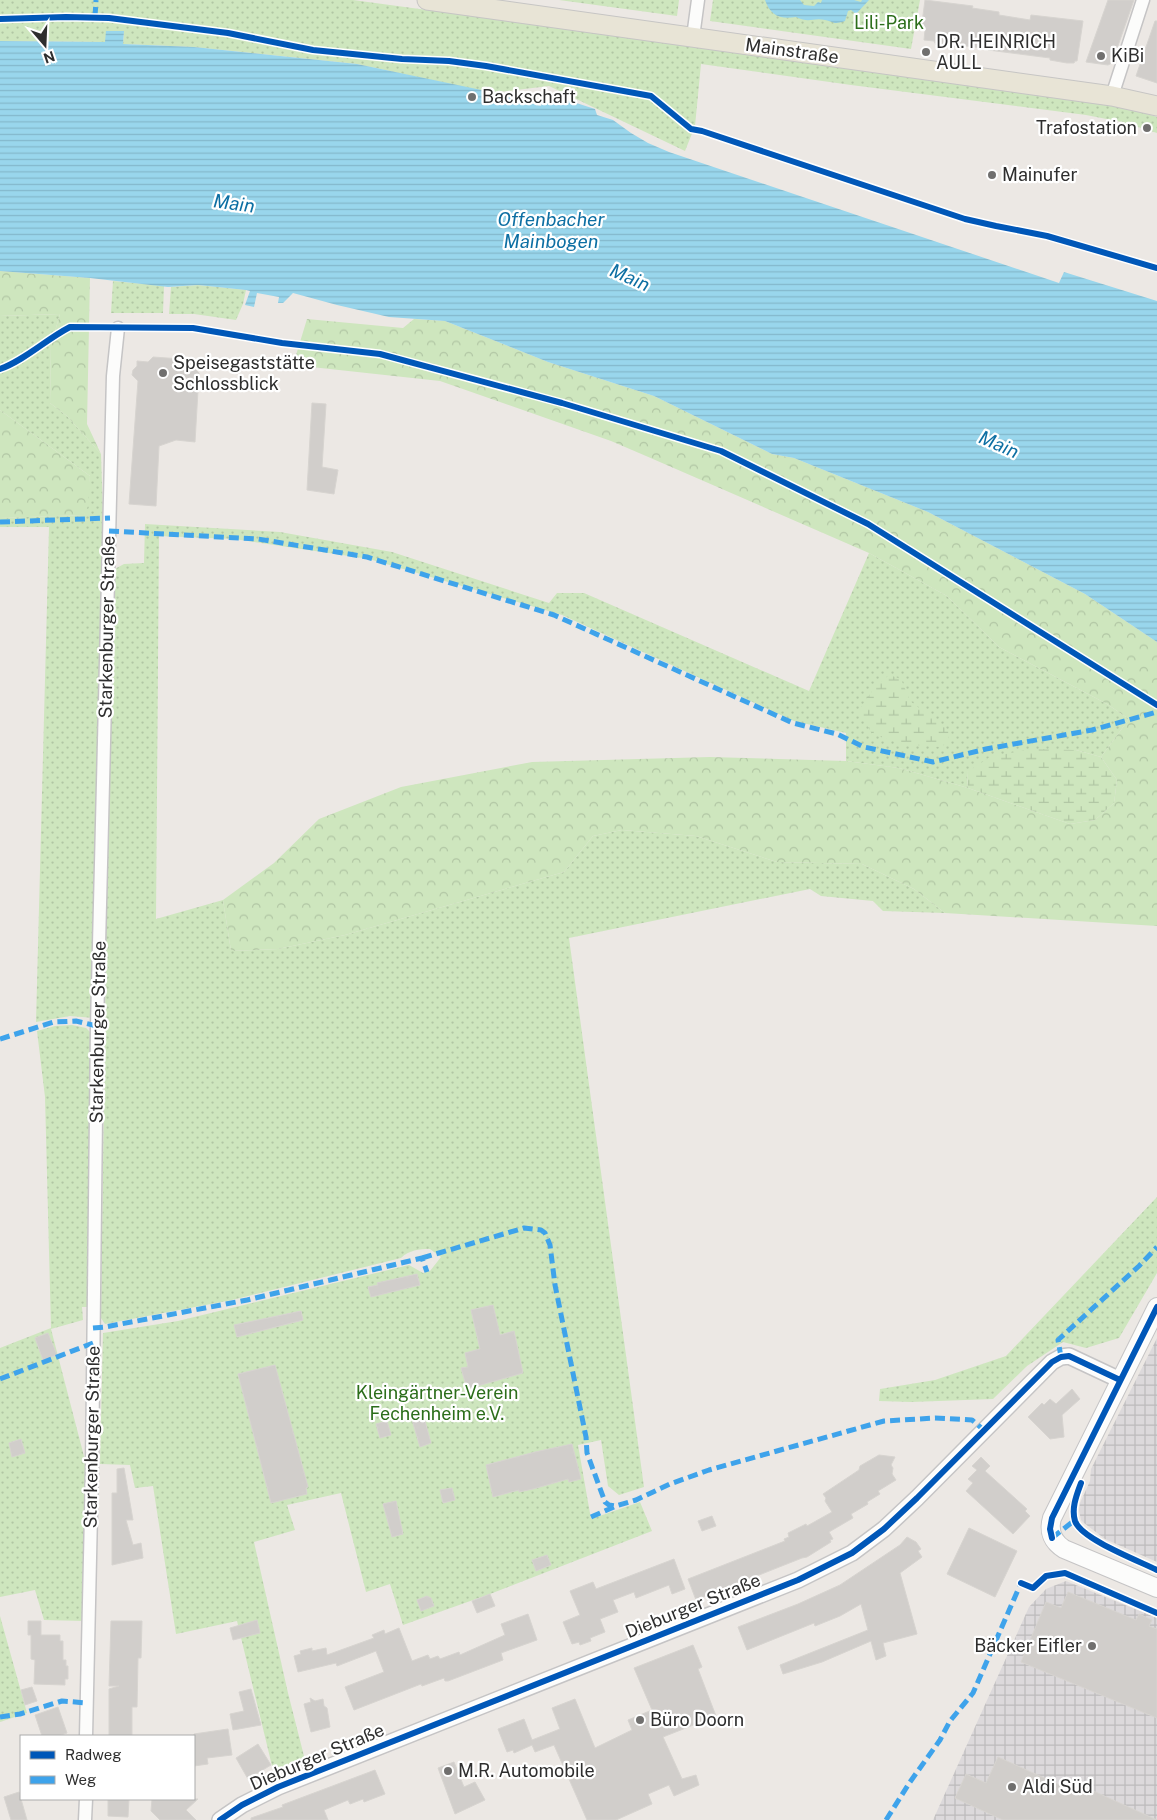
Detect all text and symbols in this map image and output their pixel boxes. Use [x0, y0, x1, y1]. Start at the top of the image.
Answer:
park label: Lili-Park [854, 12, 924, 33]
north arrow [20, 20, 70, 70]
place label: DR. HEINRICH AULL [936, 31, 1056, 73]
street label: Mainstraße [744, 34, 840, 67]
place label: KiBi [1111, 45, 1144, 66]
marker: DR. HEINRICH AULL [920, 46, 932, 58]
text: N [41, 48, 57, 67]
marker: KiBi [1095, 50, 1107, 62]
place label: Backschaft [482, 86, 576, 107]
marker: Backschaft [466, 91, 478, 103]
place label: Trafostation [1036, 117, 1137, 138]
marker: Trafostation [1141, 122, 1153, 134]
place label: Mainufer [1002, 164, 1078, 185]
marker: Mainufer [986, 169, 998, 181]
water label: Main [212, 189, 256, 217]
water label: Offenbacher Mainbogen [497, 208, 605, 252]
water label: Main [607, 258, 653, 296]
place label: Speisegaststätte Schlossblick [173, 352, 315, 394]
marker: Speisegaststätte Schlossblick [157, 367, 169, 379]
water label: Main [976, 425, 1022, 463]
street label: Starkenburger Straße [94, 536, 119, 718]
street label: Starkenburger Straße [85, 941, 110, 1123]
street label: Starkenburger Straße [79, 1346, 104, 1528]
park label: Kleingärtner-Verein Fechenheim e.V. [356, 1382, 518, 1424]
street label: Dieburger Straße [622, 1569, 763, 1642]
place label: Bäcker Eifler [974, 1635, 1082, 1656]
marker: Bäcker Eifler [1086, 1640, 1098, 1652]
place label: Büro Doorn [650, 1709, 744, 1730]
marker: Büro Doorn [634, 1714, 646, 1726]
street label: Dieburger Straße [246, 1719, 387, 1794]
legend [20, 1735, 195, 1800]
text: Radweg [65, 1746, 122, 1763]
place label: M.R. Automobile [458, 1760, 595, 1781]
marker: M.R. Automobile [442, 1765, 454, 1777]
text: Weg [65, 1771, 96, 1788]
place label: Aldi Süd [1022, 1776, 1093, 1797]
marker: Aldi Süd [1006, 1781, 1018, 1793]

